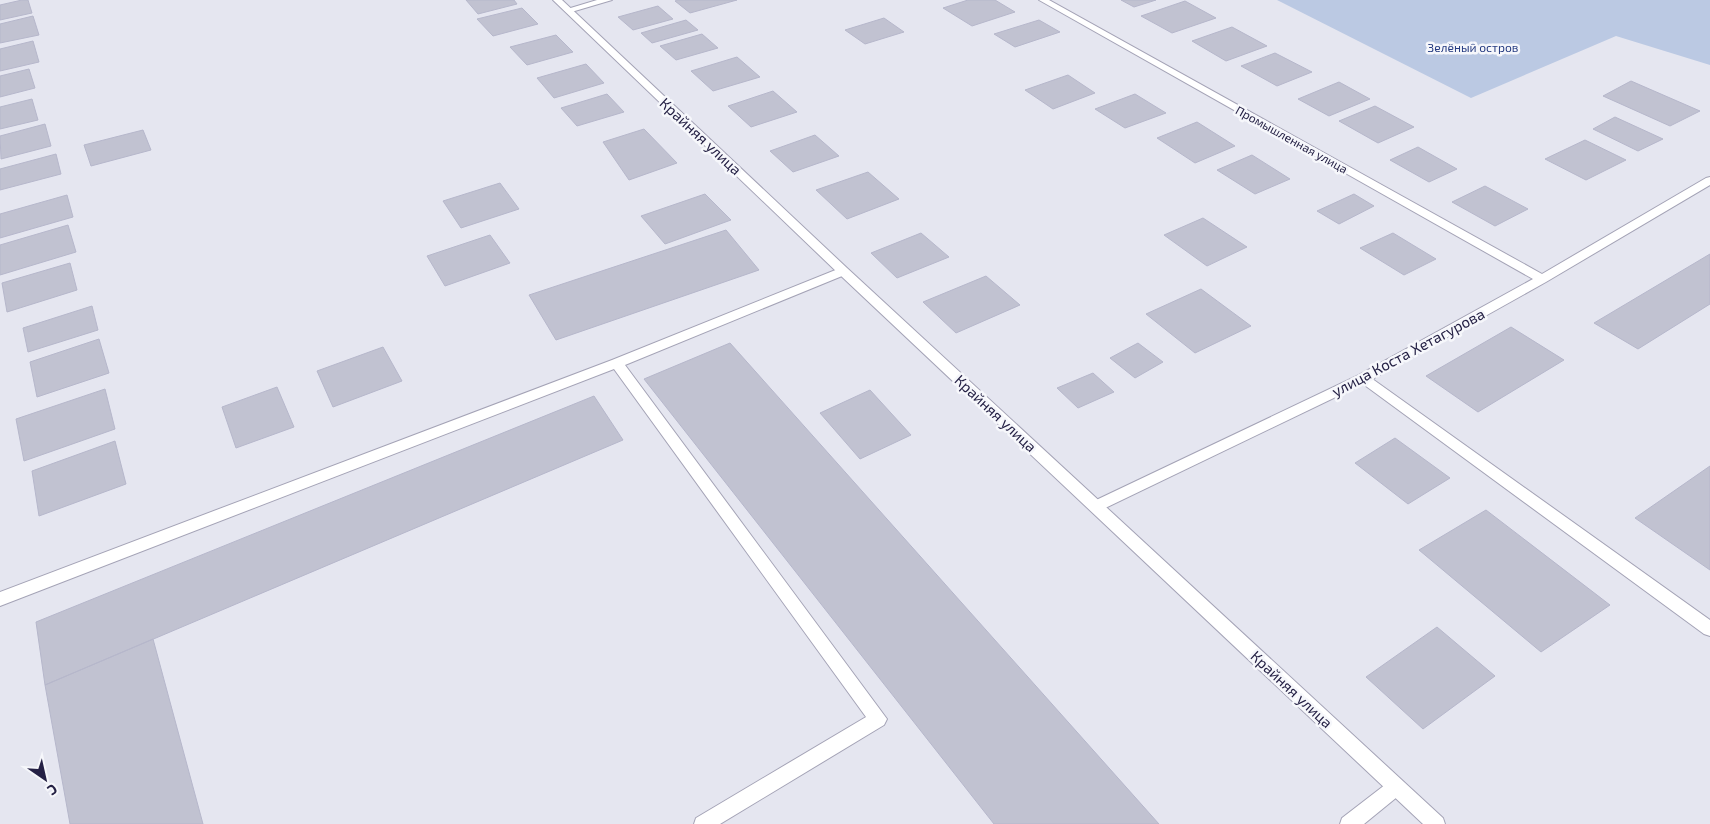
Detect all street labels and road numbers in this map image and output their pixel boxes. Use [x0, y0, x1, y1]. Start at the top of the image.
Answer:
street label: Крайняя улица [656, 94, 746, 179]
street label: Промышленная улица [1233, 102, 1350, 176]
street label: улица Коста Хетагурова [1329, 304, 1488, 401]
street label: Крайняя улица [951, 371, 1041, 456]
street label: Крайняя улица [1247, 647, 1337, 732]

